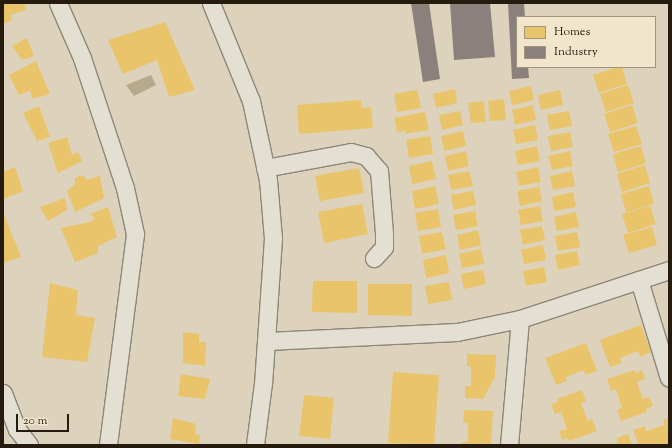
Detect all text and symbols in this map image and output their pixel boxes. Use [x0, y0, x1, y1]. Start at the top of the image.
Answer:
legend [516, 16, 656, 68]
text: Homes [554, 23, 590, 41]
text: Industry [554, 43, 598, 61]
scale bar [18, 406, 71, 432]
text: 20 m [23, 412, 47, 430]

